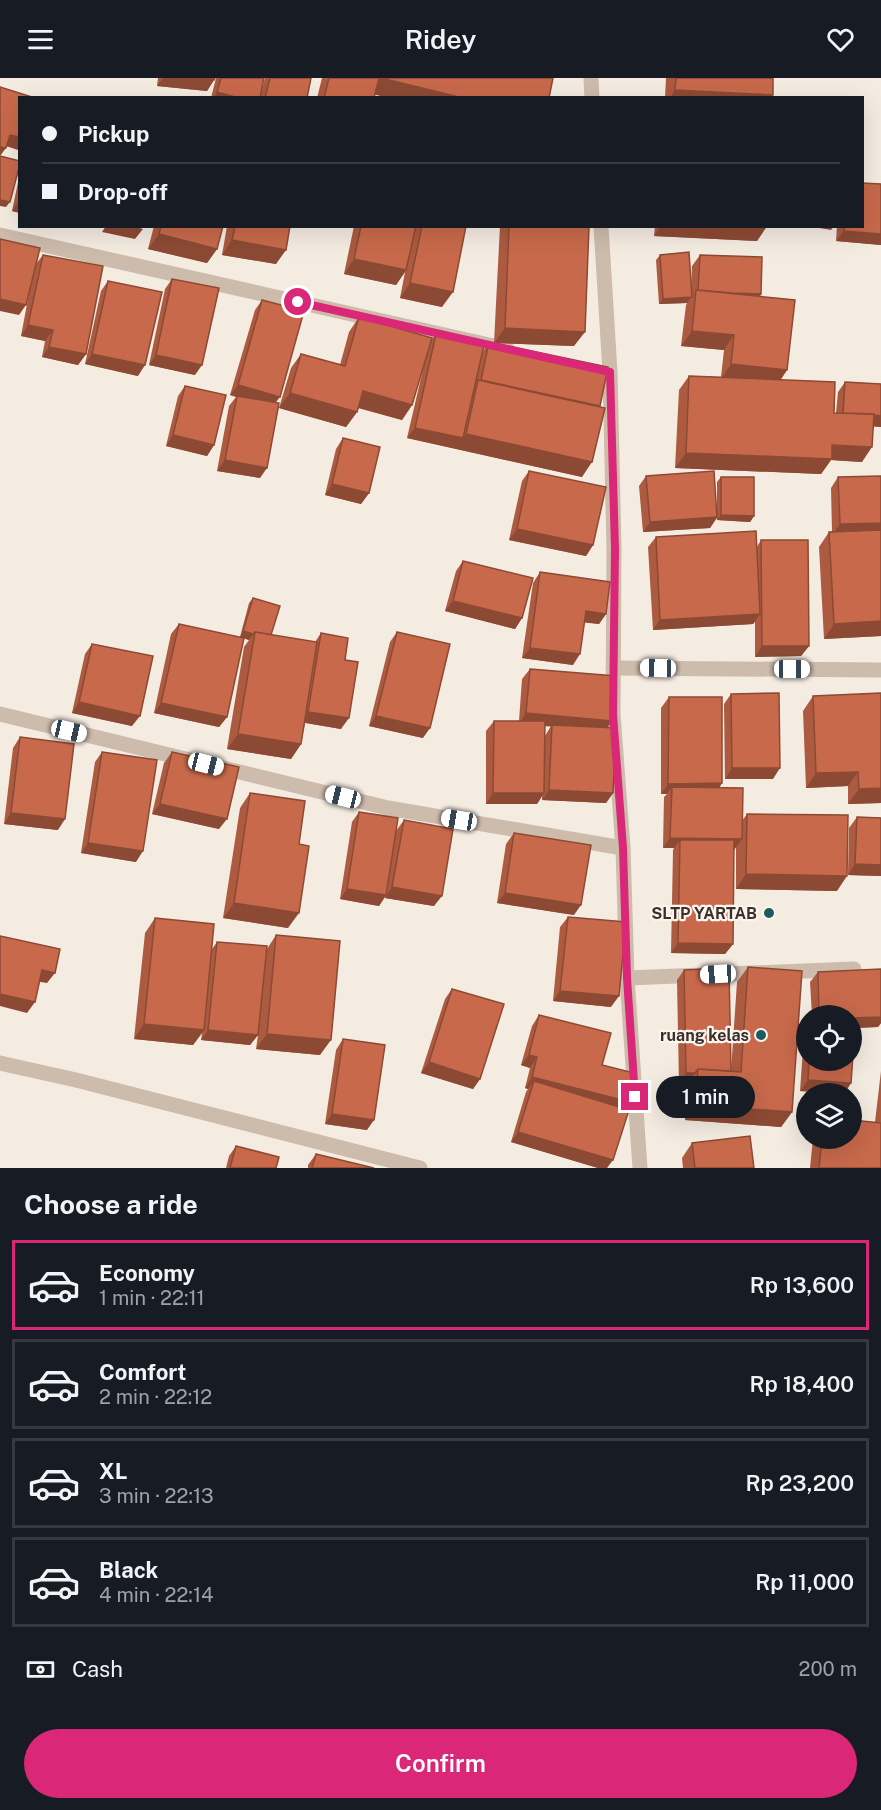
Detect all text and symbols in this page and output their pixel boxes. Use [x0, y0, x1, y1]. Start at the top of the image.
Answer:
icon: menu [24, 23, 57, 56]
text: Ridey [405, 23, 476, 55]
icon: heart [824, 23, 857, 56]
text: Pickup [78, 121, 149, 147]
text: Drop-off [78, 179, 168, 205]
route start [284, 288, 311, 315]
car [640, 659, 676, 677]
car [774, 660, 810, 678]
car [49, 718, 89, 744]
car [186, 751, 226, 777]
car [323, 784, 363, 810]
car [440, 808, 478, 832]
place label: SLTP YARTAB [651, 904, 757, 923]
marker: SLTP YARTAB [762, 906, 776, 920]
car [700, 964, 736, 984]
map controls [796, 1005, 862, 1149]
button: locate [796, 1005, 862, 1071]
place label: ruang kelas [660, 1026, 749, 1045]
marker: ruang kelas [754, 1028, 768, 1042]
callout: 1 min [656, 1076, 755, 1118]
route end [621, 1083, 648, 1110]
button: layers [796, 1083, 862, 1149]
text: 1 min [682, 1085, 729, 1109]
text: Choose a ride [24, 1188, 198, 1220]
icon: car [27, 1258, 81, 1312]
text: Economy [99, 1260, 195, 1286]
text: Rp 13,600 [750, 1272, 854, 1298]
text: 1 min · 22:11 [99, 1286, 205, 1310]
icon: car [27, 1357, 81, 1411]
text: Comfort [99, 1359, 186, 1385]
text: Rp 18,400 [750, 1371, 854, 1397]
text: 2 min · 22:12 [99, 1385, 212, 1409]
icon: car [27, 1456, 81, 1510]
text: XL [99, 1458, 127, 1484]
text: Rp 23,200 [745, 1470, 854, 1496]
text: 3 min · 22:13 [99, 1484, 214, 1508]
icon: car [27, 1555, 81, 1609]
text: Black [99, 1557, 158, 1583]
text: Rp 11,000 [755, 1569, 854, 1595]
text: 4 min · 22:14 [99, 1583, 214, 1607]
icon: cash [24, 1653, 57, 1686]
text: Cash [72, 1656, 123, 1682]
text: 200 m [799, 1657, 857, 1681]
button: Confirm [24, 1729, 857, 1798]

